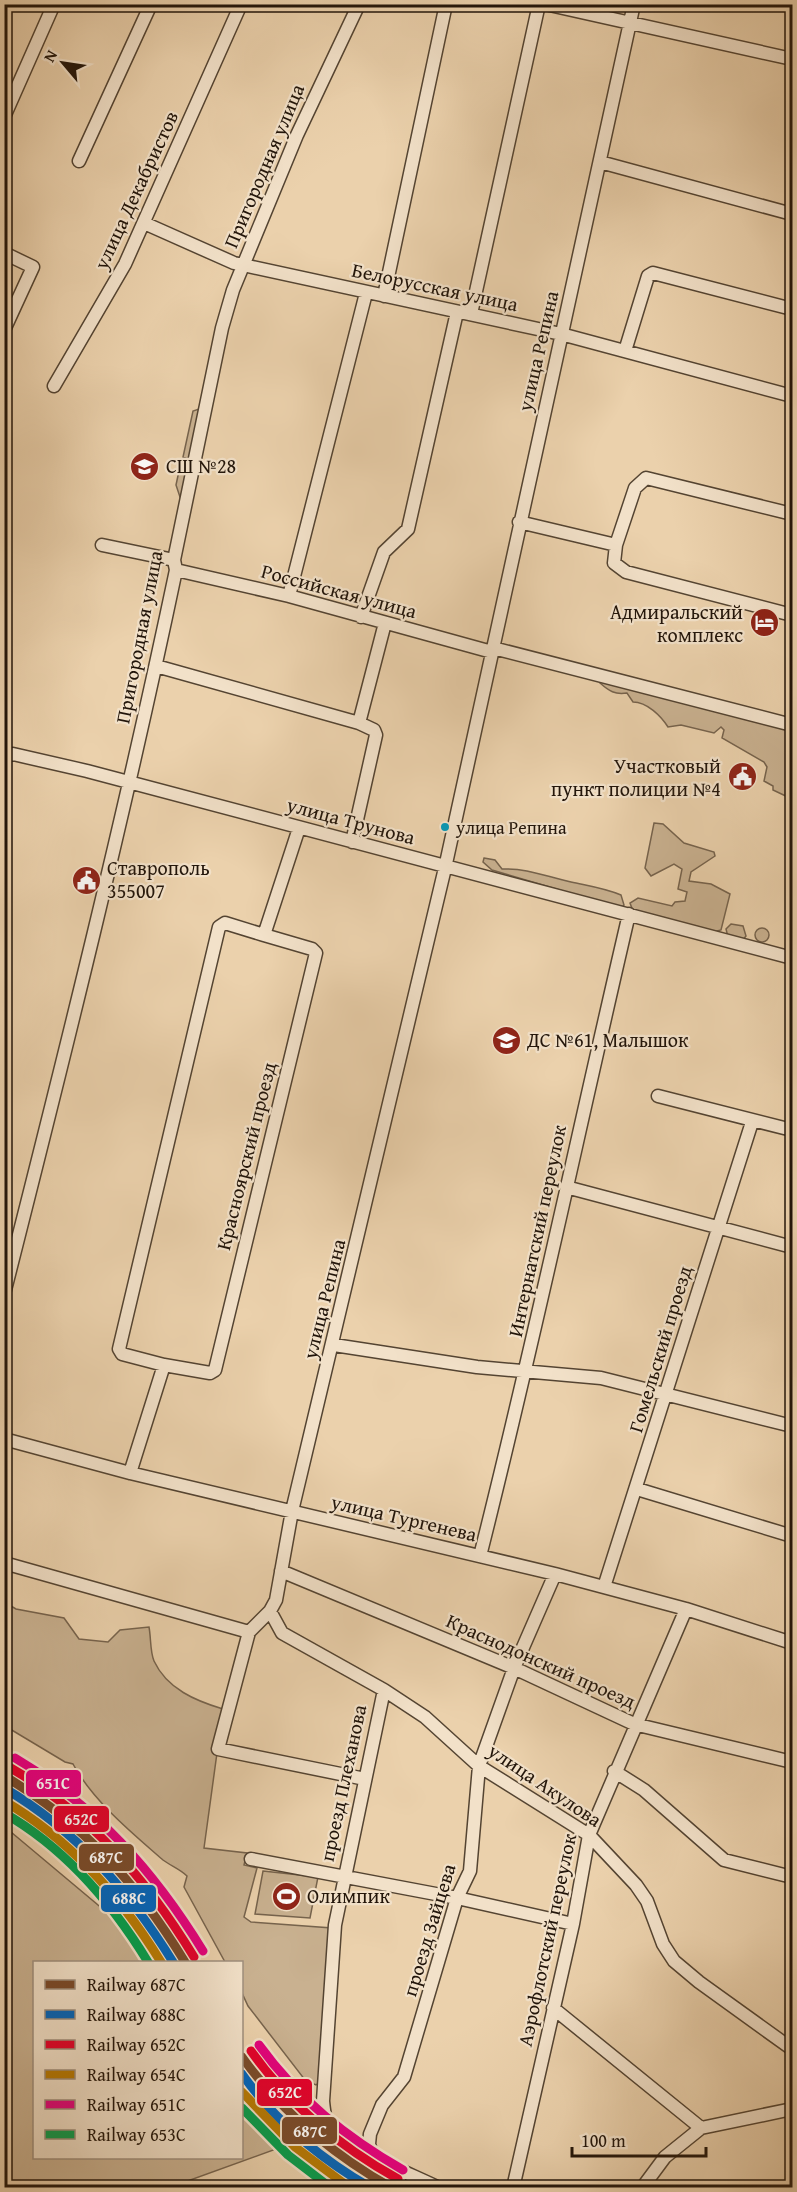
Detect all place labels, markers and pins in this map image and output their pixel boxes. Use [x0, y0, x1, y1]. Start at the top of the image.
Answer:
school or university icon: СШ №28 [129, 450, 161, 482]
place label: СШ №28 [166, 451, 236, 480]
place label: Адмиральский комплекс [610, 597, 743, 649]
hotel icon: Адмиральский комплекс [748, 607, 780, 639]
place label: Участковый пункт полиции №4 [551, 751, 721, 803]
public building icon: Участковый пункт полиции №4 [726, 761, 758, 793]
place label: улица Репина [455, 814, 567, 841]
marker: улица Репина [439, 821, 451, 833]
place label: Ставрополь 355007 [107, 853, 210, 905]
public building icon: Ставрополь 355007 [70, 864, 102, 896]
school or university icon: ДС №61, Малышок [490, 1024, 522, 1056]
place label: ДС №61, Малышок [526, 1025, 689, 1054]
sports icon: Олимпик [270, 1880, 302, 1912]
place label: Олимпик [307, 1881, 391, 1910]

